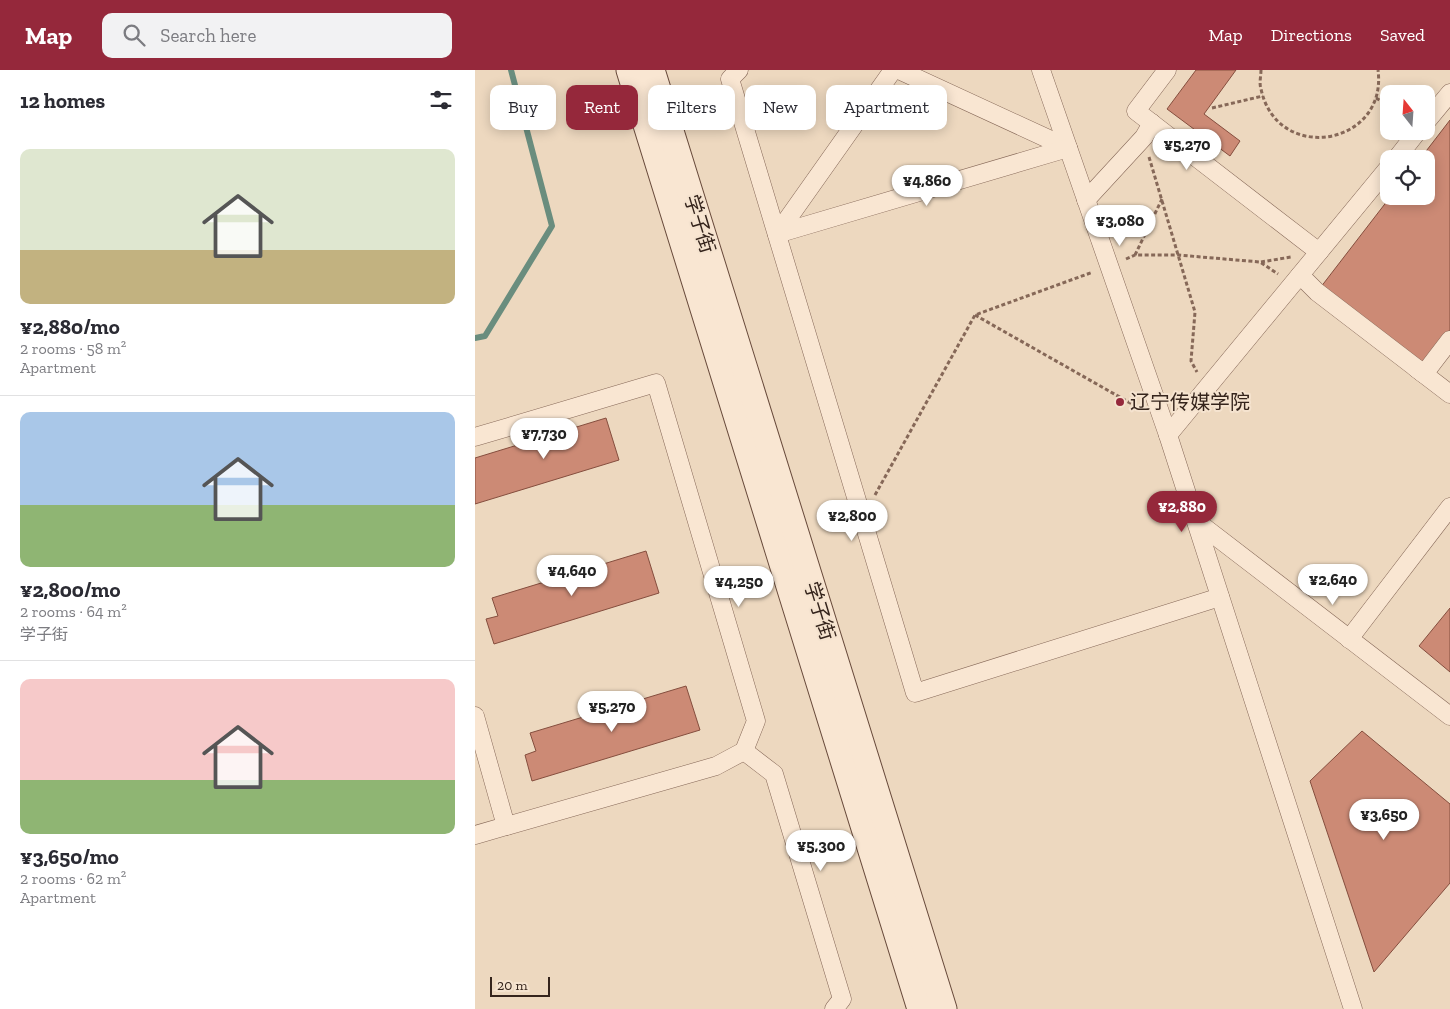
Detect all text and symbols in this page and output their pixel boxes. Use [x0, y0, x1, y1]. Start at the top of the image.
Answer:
search box [102, 13, 452, 58]
text: Map [25, 21, 72, 50]
icon: search [120, 21, 148, 49]
text: Search here [160, 24, 257, 47]
text: Map [1208, 24, 1243, 46]
text: Directions [1271, 24, 1352, 46]
text: Saved [1380, 24, 1425, 46]
chip: Buy [490, 85, 556, 130]
chip: Rent [566, 85, 638, 130]
chip: Filters [648, 85, 735, 130]
chip: New [745, 85, 816, 130]
chip: Apartment [826, 85, 947, 130]
north arrow [1380, 85, 1435, 140]
map controls [1380, 85, 1435, 205]
icon: filters [427, 86, 455, 114]
text: 12 homes [20, 88, 105, 113]
pin: ¥5,270 [1146, 128, 1228, 171]
text: ¥5,270 [1163, 135, 1211, 154]
button: locate [1380, 150, 1435, 205]
pin: ¥4,860 [886, 164, 968, 207]
text: ¥4,860 [903, 171, 951, 190]
icon: home [193, 181, 283, 271]
street label: 学子街 [680, 192, 720, 256]
pin: ¥3,080 [1079, 204, 1161, 247]
text: ¥3,080 [1096, 211, 1144, 230]
text: ¥2,880/mo [20, 314, 120, 339]
text: 2 rooms · 58 m² [20, 339, 126, 358]
text: Apartment [20, 358, 96, 377]
place label: 辽宁传媒学院 [1130, 390, 1250, 414]
marker: 辽宁传媒学院 [1114, 396, 1126, 408]
pin: ¥7,730 [503, 418, 585, 460]
text: ¥7,730 [521, 424, 567, 443]
icon: home [193, 444, 283, 534]
pin: ¥2,880 [1141, 490, 1223, 533]
text: ¥2,880 [1158, 497, 1206, 516]
pin: ¥2,800 [811, 500, 893, 542]
text: ¥2,800 [828, 506, 876, 525]
pin: ¥4,640 [531, 554, 613, 597]
text: ¥4,640 [548, 561, 596, 580]
pin: ¥2,640 [1292, 564, 1374, 606]
pin: ¥4,250 [698, 566, 780, 608]
text: ¥2,640 [1309, 570, 1357, 589]
text: ¥4,250 [715, 572, 763, 591]
text: ¥2,800/mo [20, 577, 120, 602]
street label: 学子街 [800, 579, 840, 643]
text: 2 rooms · 64 m² [20, 602, 127, 621]
text: 学子街 [20, 625, 68, 644]
pin: ¥5,270 [571, 690, 653, 733]
text: ¥5,270 [588, 697, 636, 716]
icon: home [193, 712, 283, 802]
pin: ¥3,650 [1343, 798, 1425, 841]
text: ¥3,650 [1360, 805, 1408, 824]
pin: ¥5,300 [780, 830, 862, 872]
text: ¥5,300 [797, 836, 845, 855]
text: ¥3,650/mo [20, 844, 119, 869]
text: 2 rooms · 62 m² [20, 869, 126, 888]
text: Apartment [20, 888, 96, 907]
scale bar [490, 974, 550, 997]
text: 20 m [497, 977, 528, 994]

